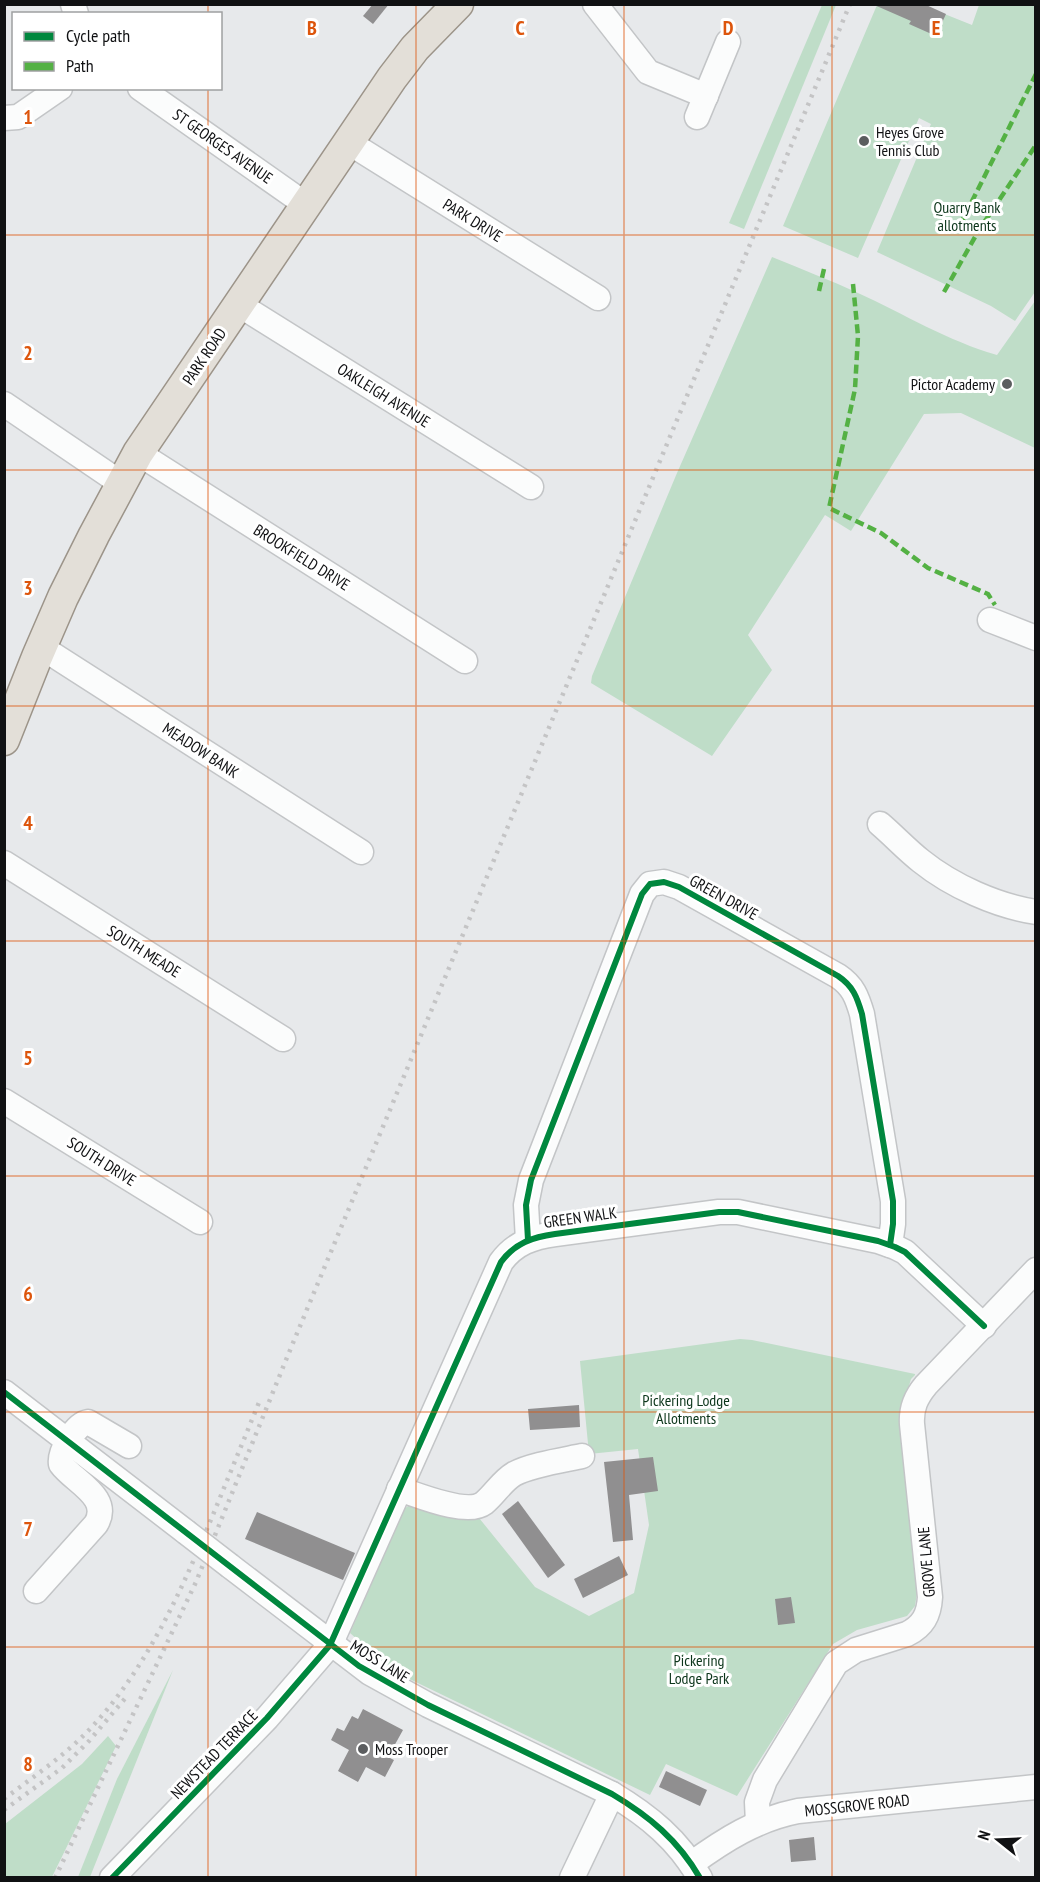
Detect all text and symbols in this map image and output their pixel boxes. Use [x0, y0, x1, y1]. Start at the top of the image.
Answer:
legend [12, 12, 222, 90]
text: B [307, 15, 317, 41]
text: C [515, 15, 525, 41]
text: D [723, 15, 734, 41]
text: E [932, 15, 940, 41]
text: Cycle path [66, 24, 130, 47]
text: Path [66, 54, 94, 77]
text: 1 [23, 104, 33, 130]
street label: ST GEORGES AVENUE [169, 104, 277, 188]
place label: Heyes Grove Tennis Club [876, 122, 944, 160]
marker: Heyes Grove Tennis Club [857, 134, 871, 148]
street label: PARK DRIVE [439, 194, 507, 246]
park label: Quarry Bank allotments [933, 197, 1001, 235]
street label: PARK ROAD [178, 324, 230, 388]
text: 2 [23, 340, 33, 366]
street label: OAKLEIGH AVENUE [334, 359, 434, 432]
place label: Pictor Academy [911, 374, 995, 394]
marker: Pictor Academy [1000, 377, 1014, 391]
street label: BROOKFIELD DRIVE [250, 519, 354, 595]
text: 3 [23, 575, 33, 601]
street label: MEADOW BANK [159, 718, 243, 782]
text: 4 [23, 810, 33, 836]
street label: GREEN DRIVE [686, 870, 762, 924]
street label: SOUTH MEADE [104, 921, 185, 982]
text: 5 [23, 1045, 33, 1071]
street label: SOUTH DRIVE [64, 1132, 140, 1190]
street label: GREEN WALK [542, 1202, 618, 1232]
text: 6 [23, 1281, 33, 1307]
park label: Pickering Lodge Allotments [642, 1390, 730, 1428]
text: 7 [23, 1516, 33, 1542]
street label: GROVE LANE [913, 1526, 939, 1598]
street label: MOSS LANE [347, 1635, 413, 1687]
park label: Pickering Lodge Park [669, 1650, 730, 1688]
street label: NEWSTEAD TERRACE [166, 1705, 262, 1803]
place label: Moss Trooper [375, 1739, 448, 1759]
marker: Moss Trooper [356, 1742, 370, 1756]
text: 8 [23, 1751, 33, 1777]
street label: MOSSGROVE ROAD [803, 1790, 911, 1820]
north arrow [968, 1810, 1028, 1870]
text: N [973, 1828, 995, 1843]

